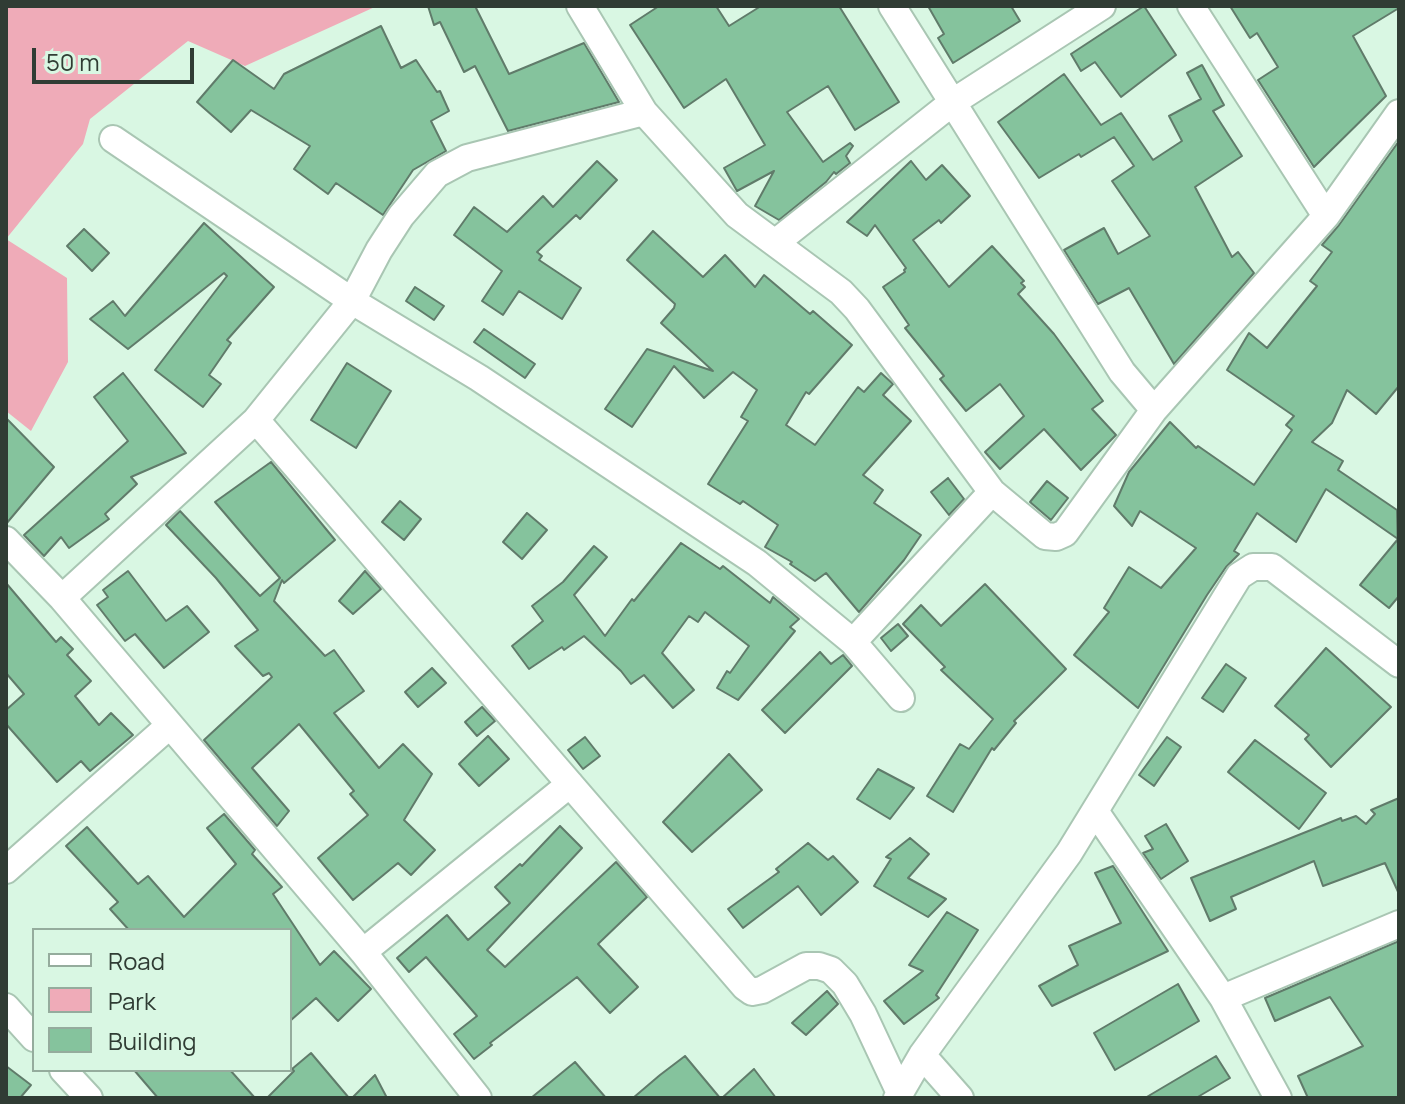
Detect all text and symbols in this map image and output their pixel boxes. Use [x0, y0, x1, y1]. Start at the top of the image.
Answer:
scale bar [36, 32, 198, 82]
text: 50 m [46, 45, 100, 78]
legend [32, 928, 292, 1072]
text: Road [108, 944, 165, 977]
text: Park [108, 984, 156, 1017]
text: Building [108, 1024, 196, 1057]

